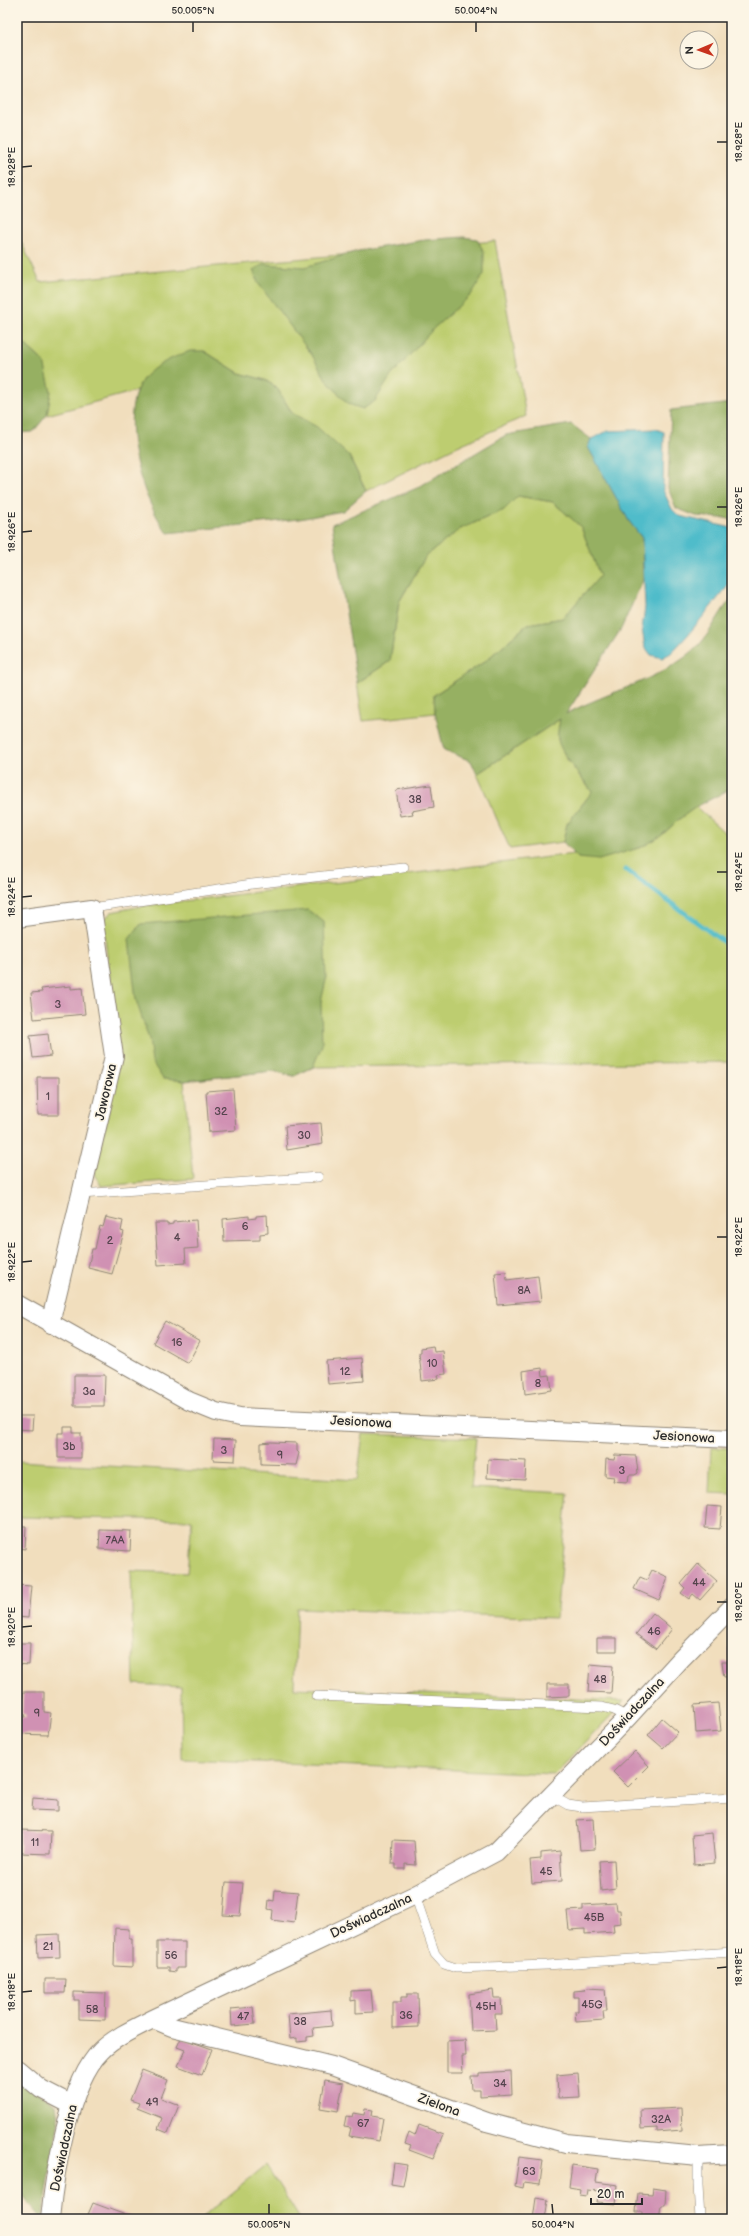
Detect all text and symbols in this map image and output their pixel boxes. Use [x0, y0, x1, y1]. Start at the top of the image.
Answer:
text: 50.005°N [171, 5, 215, 17]
text: 50.004°N [454, 5, 498, 17]
north arrow [679, 30, 719, 70]
text: N [683, 46, 696, 55]
text: 18.928°E [733, 121, 745, 162]
text: 18.928°E [6, 146, 18, 187]
text: 18.926°E [733, 486, 745, 527]
text: 18.926°E [6, 511, 18, 552]
house number: 38 [408, 793, 422, 806]
text: 18.924°E [733, 852, 745, 892]
text: 18.924°E [6, 877, 18, 917]
house number: 3 [55, 998, 62, 1011]
street label: Jaworowa [92, 1062, 120, 1122]
house number: 1 [46, 1090, 50, 1103]
house number: 32 [214, 1105, 228, 1118]
house number: 30 [297, 1129, 311, 1142]
text: 18.922°E [733, 1217, 745, 1257]
house number: 6 [242, 1220, 249, 1233]
house number: 4 [174, 1231, 181, 1244]
house number: 2 [107, 1234, 114, 1247]
text: 18.922°E [6, 1242, 18, 1282]
house number: 8A [517, 1284, 531, 1297]
house number: 16 [172, 1336, 183, 1349]
house number: 10 [427, 1357, 438, 1370]
house number: 12 [340, 1365, 351, 1378]
house number: 8 [535, 1377, 541, 1390]
house number: 3a [83, 1385, 96, 1398]
street label: Jesionowa [330, 1412, 392, 1432]
street label: Jesionowa [653, 1427, 715, 1447]
house number: 3b [63, 1440, 75, 1453]
house number: 3 [221, 1444, 228, 1457]
house number: 9 [277, 1449, 283, 1462]
house number: 3 [619, 1464, 626, 1477]
house number: 7AA [106, 1534, 125, 1547]
house number: 44 [692, 1576, 706, 1589]
text: 18.920°E [733, 1581, 745, 1622]
text: 18.920°E [6, 1606, 18, 1647]
house number: 46 [647, 1625, 661, 1638]
house number: 48 [593, 1673, 607, 1686]
street label: Doświadczalna [596, 1674, 668, 1750]
house number: 9 [34, 1707, 40, 1720]
house number: 11 [31, 1836, 39, 1849]
house number: 45 [539, 1865, 553, 1878]
street label: Doświadczalna [328, 1890, 414, 1942]
house number: 45B [584, 1911, 605, 1924]
house number: 21 [43, 1940, 53, 1953]
text: 18.918°E [733, 1947, 745, 1986]
house number: 56 [164, 1949, 178, 1962]
text: 18.918°E [6, 1972, 18, 2011]
house number: 45G [581, 1998, 603, 2011]
house number: 45H [475, 2000, 497, 2013]
house number: 58 [86, 2003, 98, 2016]
house number: 36 [399, 2009, 413, 2022]
house number: 47 [237, 2010, 250, 2023]
house number: 38 [293, 2015, 307, 2028]
house number: 34 [493, 2077, 507, 2090]
street label: Zielona [415, 2090, 462, 2120]
house number: 49 [145, 2096, 159, 2109]
street label: Doświadczalna [47, 2103, 81, 2193]
house number: 32A [651, 2113, 671, 2126]
house number: 67 [357, 2117, 370, 2130]
house number: 63 [522, 2165, 536, 2178]
scale bar [591, 2180, 642, 2206]
text: 20 m [597, 2187, 624, 2202]
text: 50.005°N [247, 2219, 291, 2231]
text: 50.004°N [531, 2219, 575, 2231]

